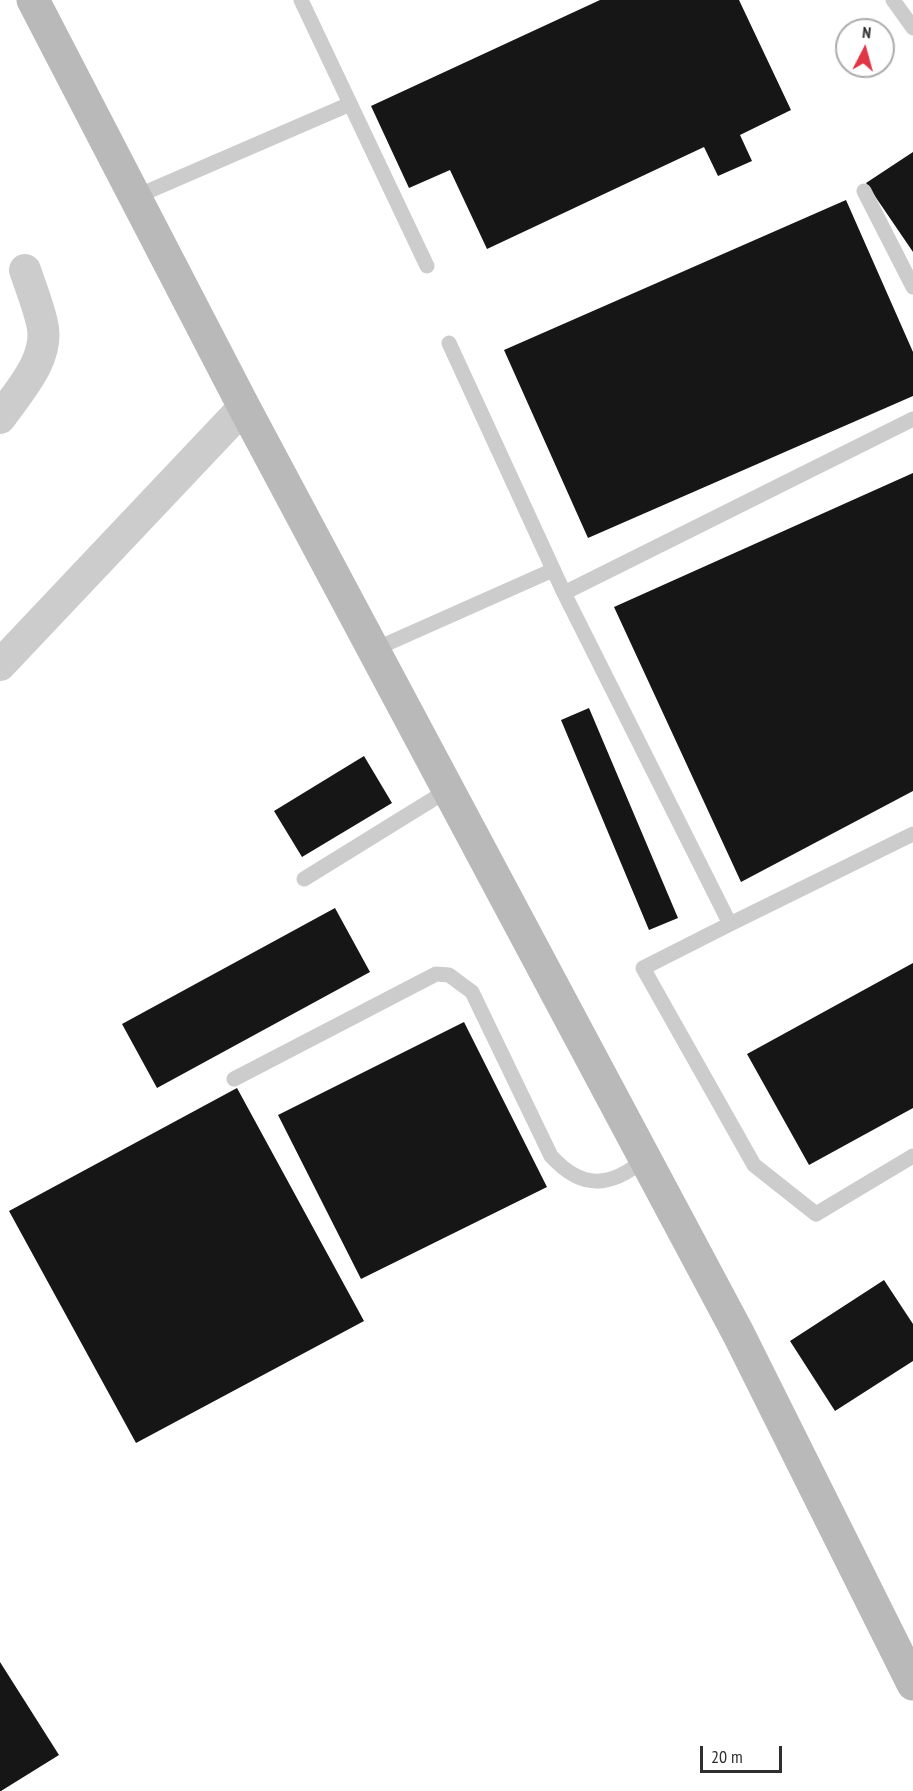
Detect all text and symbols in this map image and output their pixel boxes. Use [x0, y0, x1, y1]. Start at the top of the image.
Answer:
north arrow [835, 18, 895, 78]
text: N [861, 22, 872, 42]
scale bar [703, 1734, 786, 1772]
text: 20 m [711, 1745, 743, 1768]

